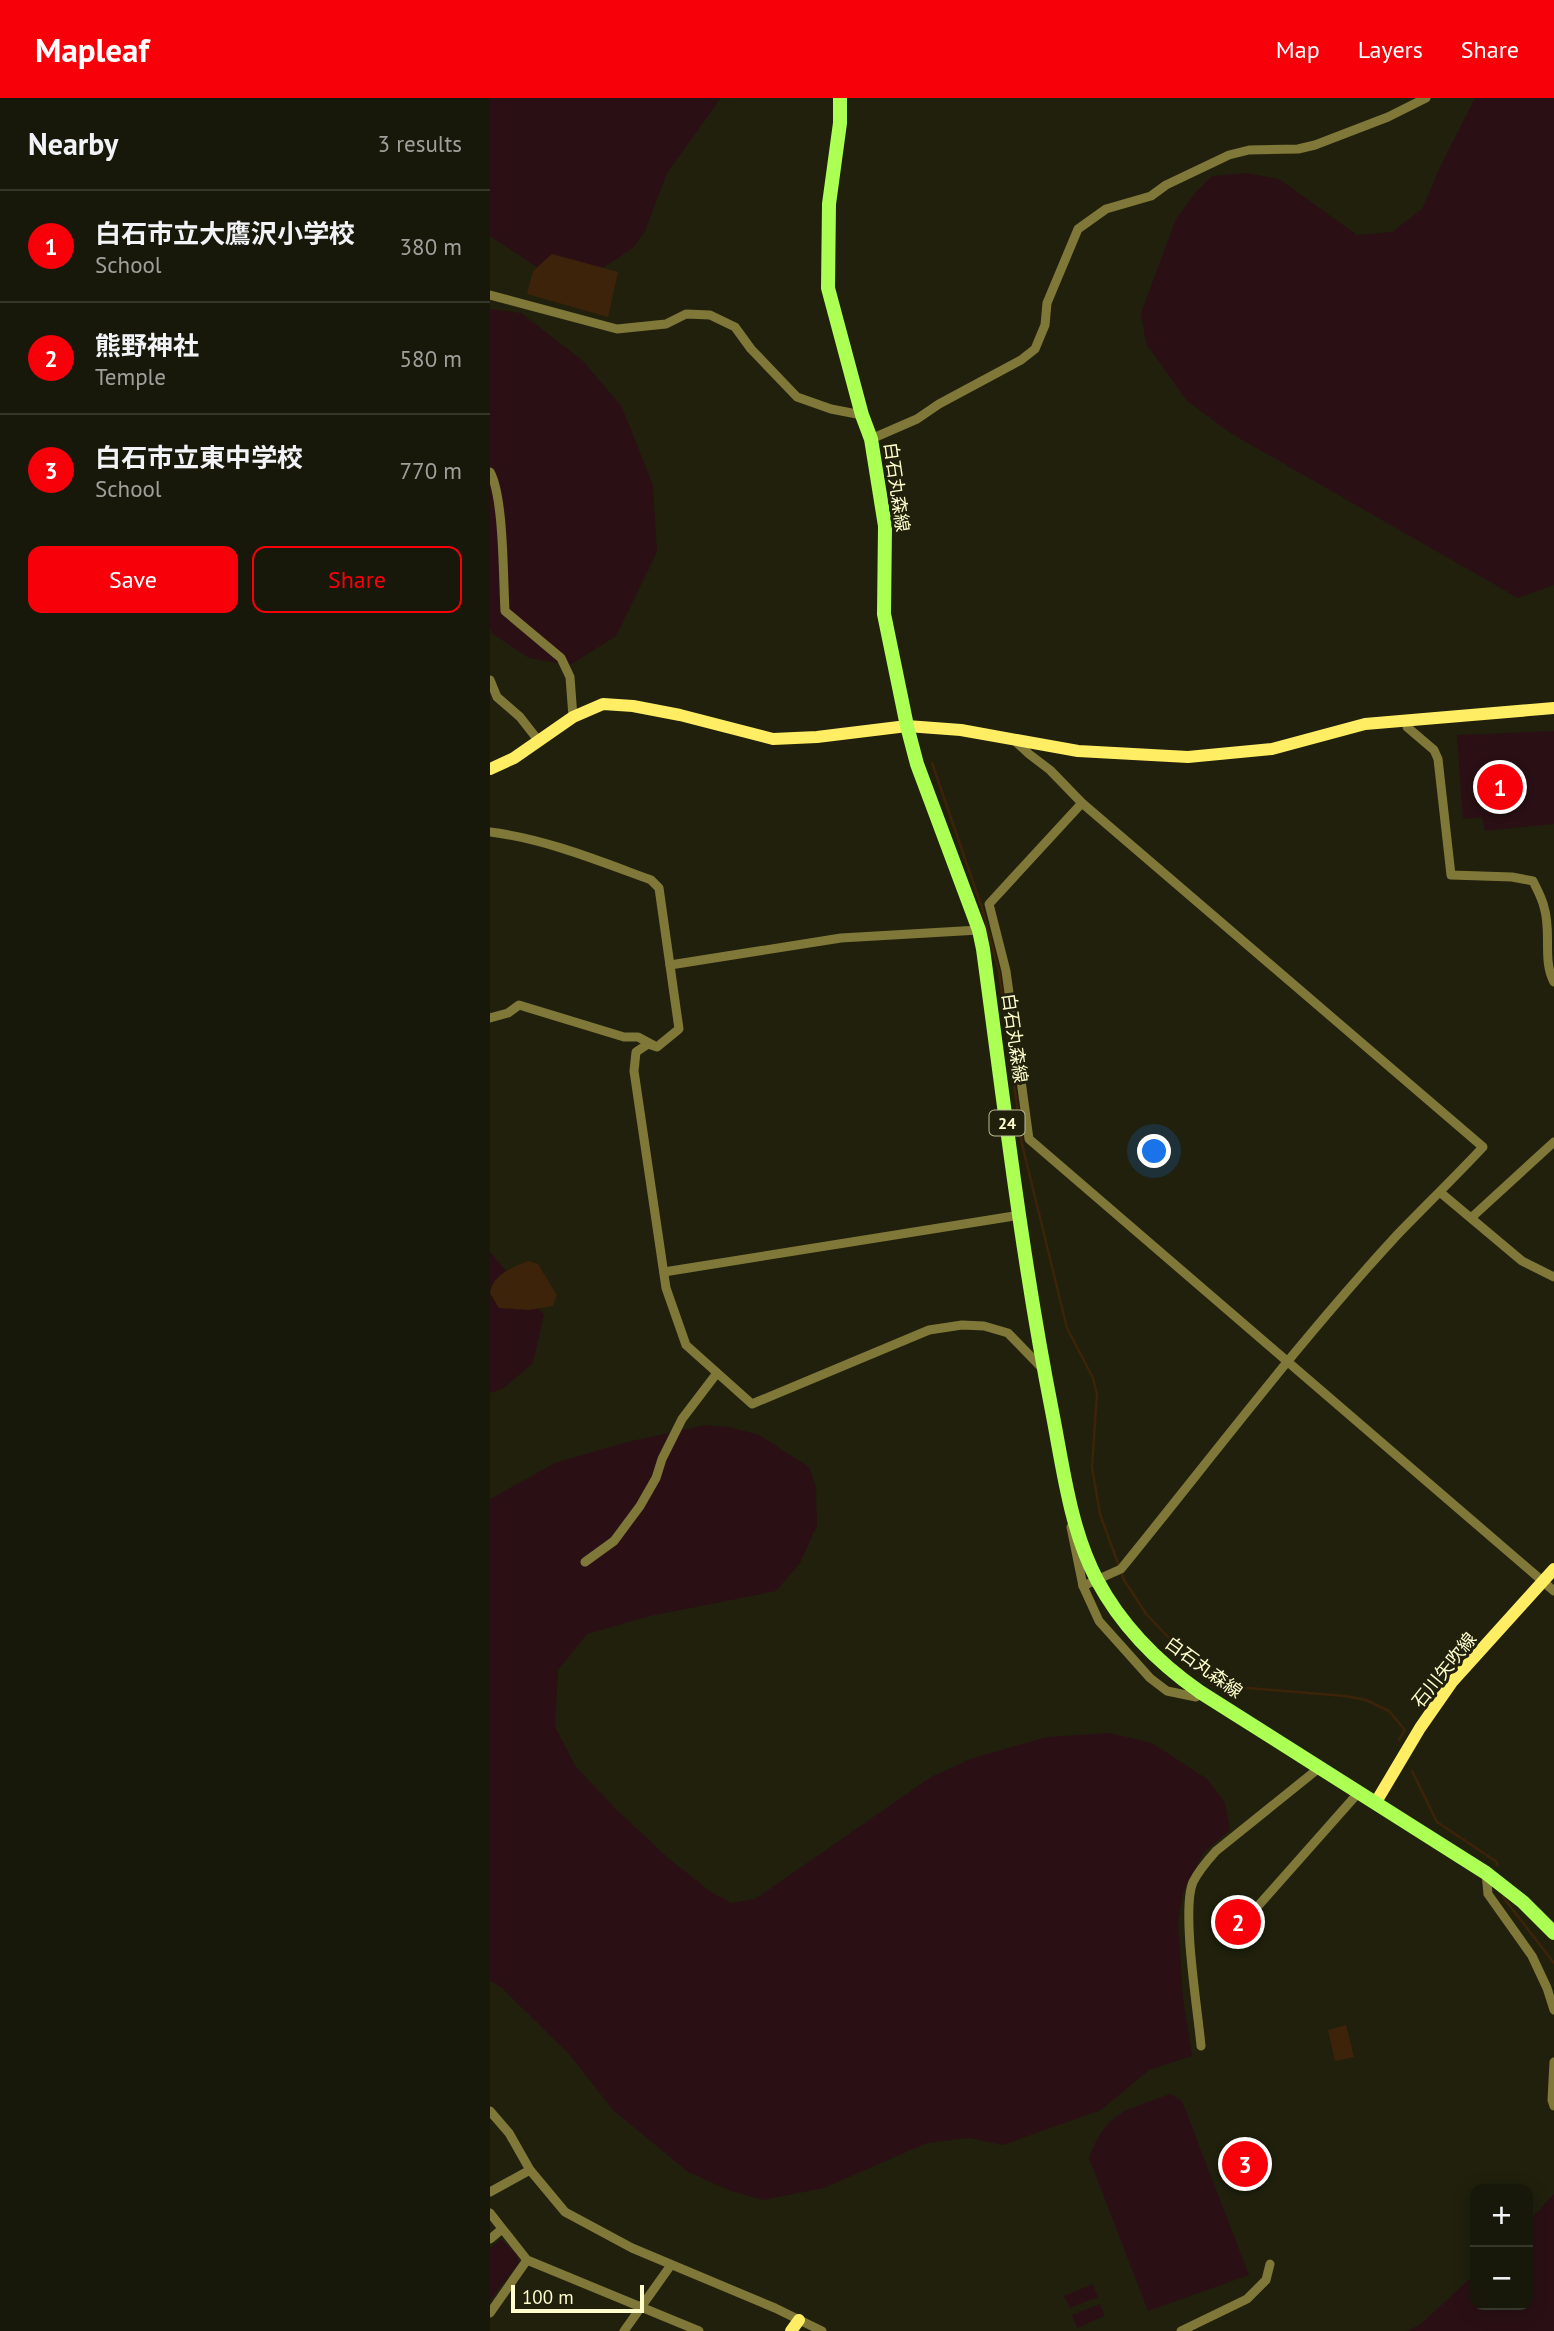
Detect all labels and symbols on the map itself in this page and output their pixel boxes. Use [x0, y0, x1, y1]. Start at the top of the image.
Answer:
street label: 白石丸森線 [879, 441, 915, 533]
pin: 1 [1477, 761, 1523, 813]
street label: 白石丸森線 [997, 992, 1033, 1084]
road number: 24 [990, 1110, 1024, 1135]
your location [1137, 1134, 1171, 1168]
street label: 石川矢吹線 [1407, 1628, 1481, 1712]
street label: 白石丸森線 [1161, 1631, 1247, 1703]
pin: 2 [1215, 1896, 1261, 1948]
pin: 3 [1222, 2138, 1268, 2190]
scale bar [511, 2282, 644, 2314]

